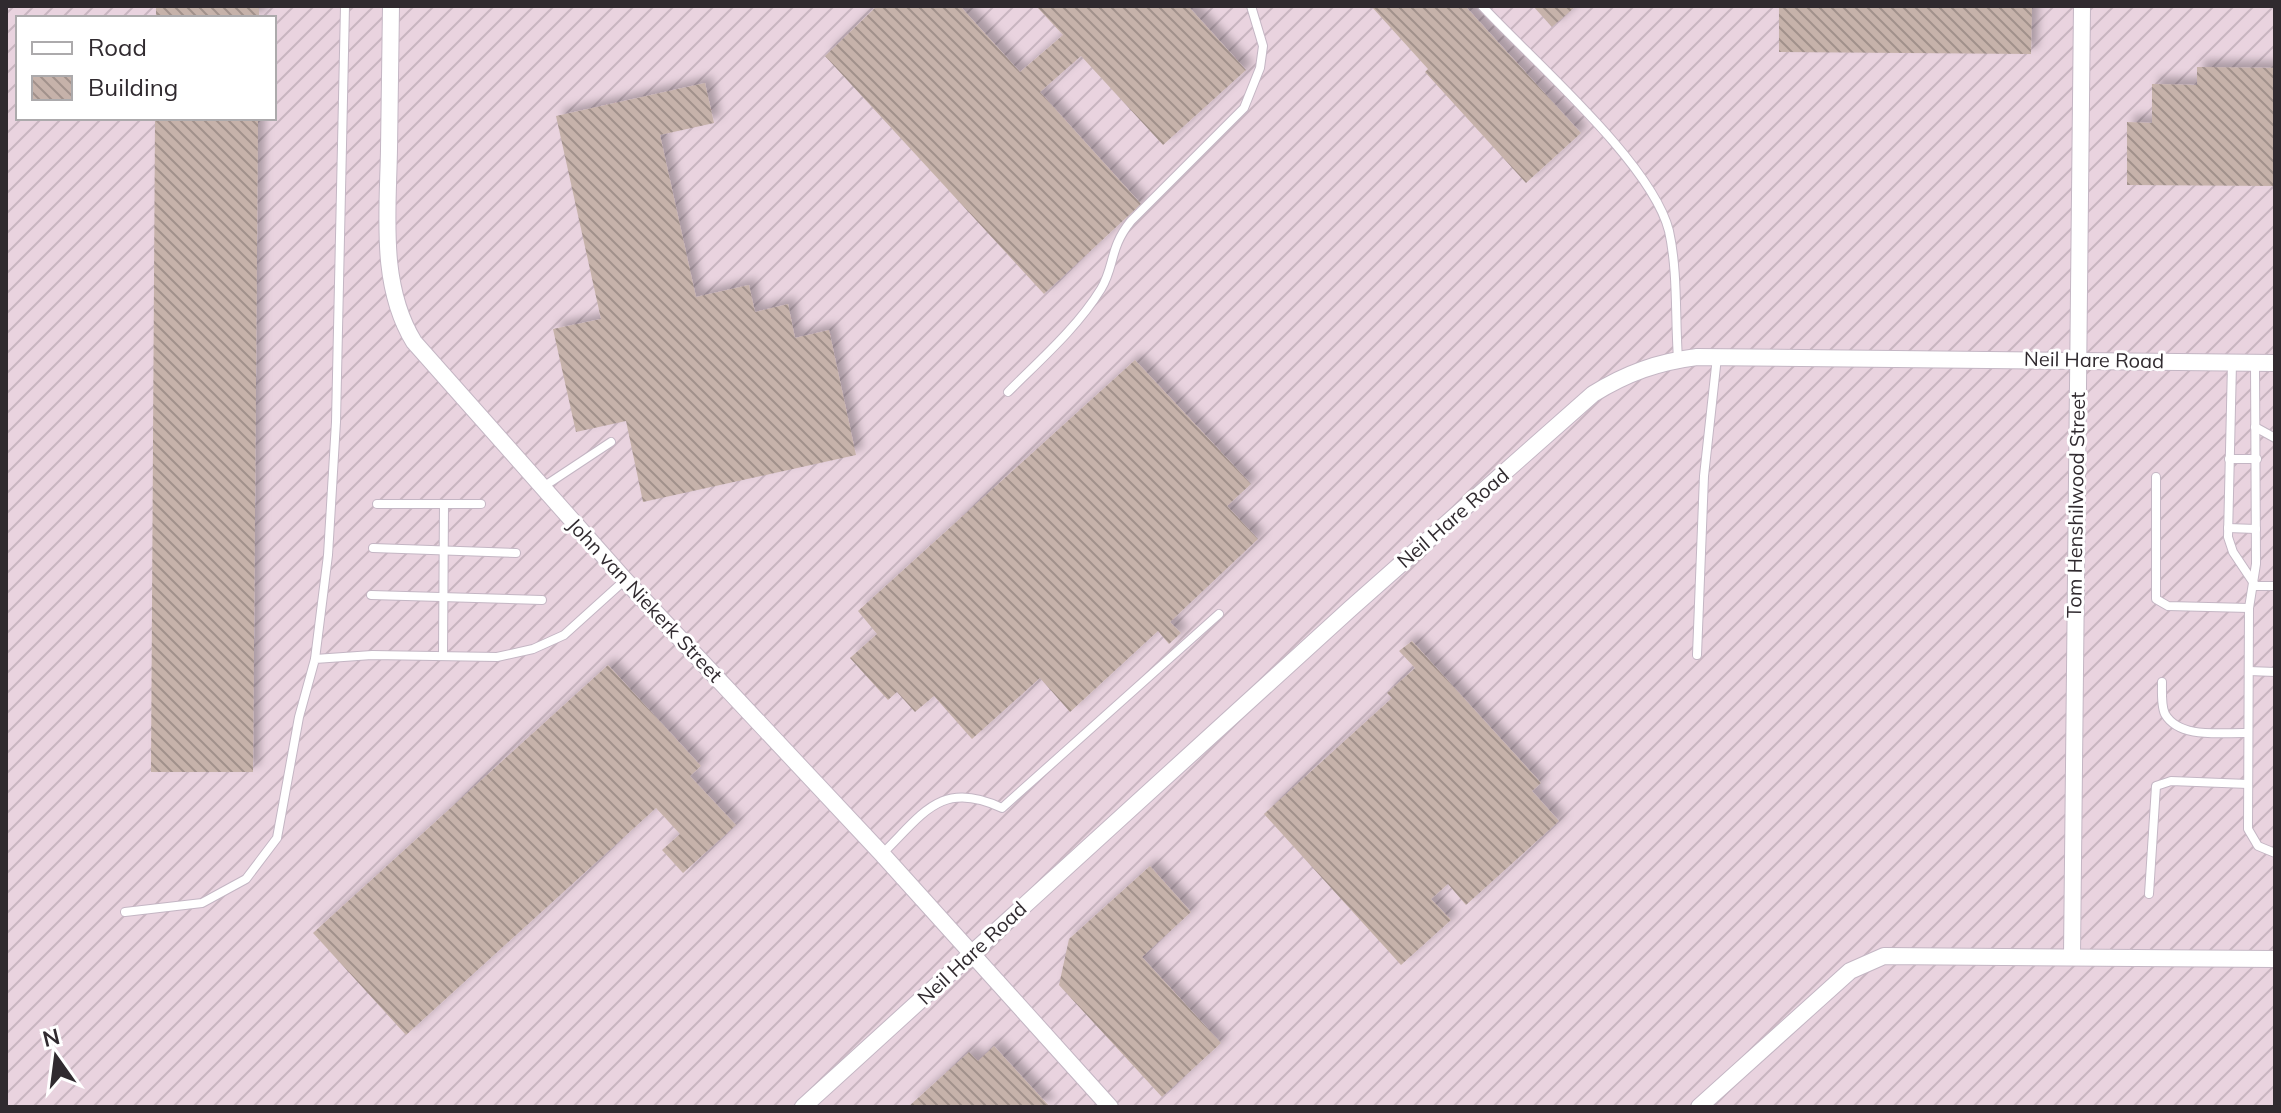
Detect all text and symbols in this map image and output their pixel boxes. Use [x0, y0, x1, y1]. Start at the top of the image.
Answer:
legend [16, 16, 276, 120]
text: Road [88, 32, 147, 62]
text: Building [88, 72, 178, 102]
street label: Neil Hare Road [2024, 346, 2164, 373]
street label: Tom Henshilwood Street [2061, 392, 2090, 618]
street label: Neil Hare Road [1392, 462, 1514, 573]
street label: John van Niekerk Street [563, 512, 728, 687]
street label: Neil Hare Road [912, 896, 1031, 1010]
north arrow [16, 1017, 96, 1097]
text: N [40, 1022, 63, 1053]

